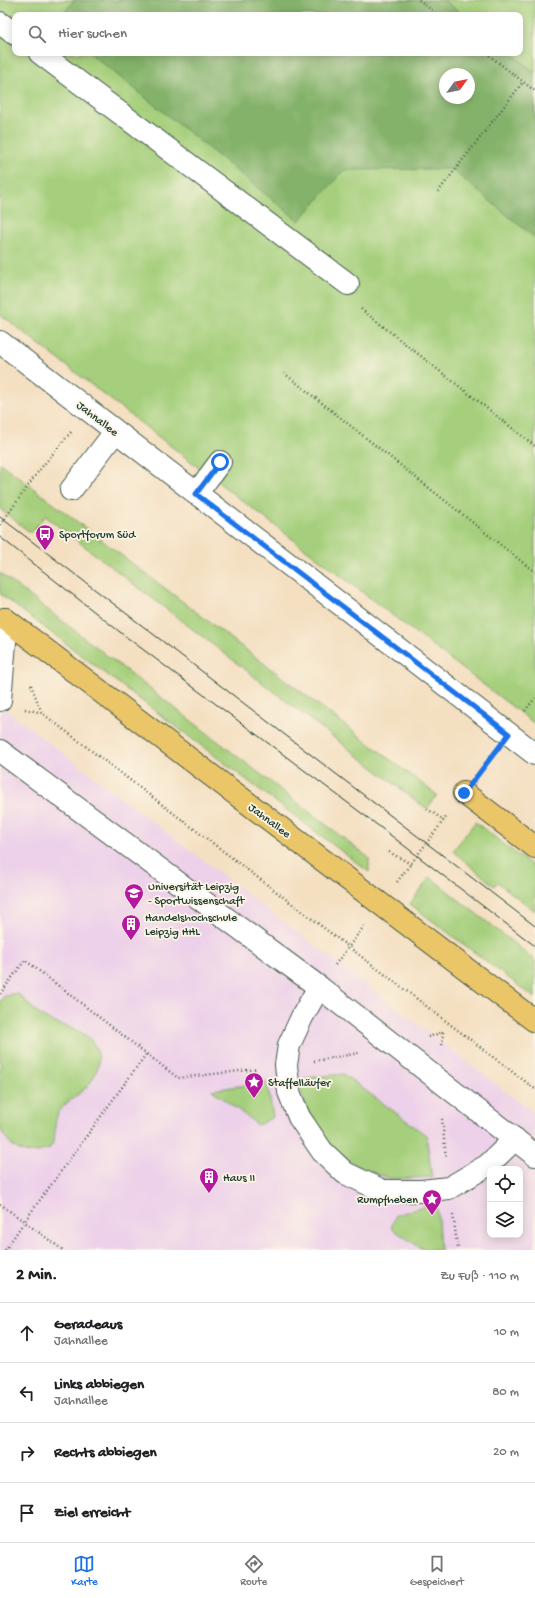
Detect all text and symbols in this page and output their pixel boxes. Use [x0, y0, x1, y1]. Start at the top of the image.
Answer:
search box [12, 12, 523, 56]
icon: search [26, 23, 48, 45]
text: Hier suchen [58, 25, 127, 43]
north arrow [439, 68, 475, 104]
street label: Jahnallee [73, 399, 121, 441]
route start [211, 453, 229, 471]
bus stop icon: Sportforum Süd [34, 523, 56, 551]
place label: Sportforum Süd [59, 529, 136, 543]
route end [455, 784, 473, 802]
street label: Jahnallee [245, 801, 293, 843]
place label: Universität Leipzig - Sportwissenschaft [148, 881, 245, 909]
school or university icon: Universität Leipzig - Sportwissenschaft [123, 882, 145, 910]
place label: Handelshochschule Leipzig HHL [145, 912, 238, 940]
building icon: Handelshochschule Leipzig HHL [120, 913, 142, 941]
place icon: Staffelläufer [243, 1071, 265, 1099]
place label: Staffelläufer [268, 1077, 332, 1091]
building icon: Haus II [198, 1166, 220, 1194]
map controls [487, 1166, 523, 1238]
button: locate [487, 1166, 523, 1202]
place label: Haus II [223, 1172, 255, 1186]
place icon: Rumpfheben [421, 1188, 443, 1216]
place label: Rumpfheben [357, 1194, 418, 1208]
button: layers [487, 1202, 523, 1238]
text: 2 Min. [16, 1266, 57, 1286]
text: Zu Fuß · 110 m [440, 1269, 519, 1284]
text: Geradeaus [54, 1316, 122, 1334]
icon: ahead [16, 1322, 38, 1344]
text: 10 m [494, 1325, 519, 1340]
text: Jahnallee [54, 1334, 108, 1349]
text: Links abbiegen [54, 1376, 144, 1394]
icon: left [16, 1382, 38, 1404]
text: 80 m [492, 1385, 519, 1400]
text: Jahnallee [54, 1394, 108, 1409]
icon: right [16, 1442, 38, 1464]
text: Rechts abbiegen [54, 1444, 157, 1462]
text: 20 m [493, 1445, 519, 1460]
icon: arrive [16, 1502, 38, 1524]
text: Ziel erreicht [54, 1504, 130, 1522]
tab: Karte [71, 1553, 98, 1589]
tab: Route [240, 1553, 267, 1589]
tab: Gespeichert [410, 1553, 464, 1589]

